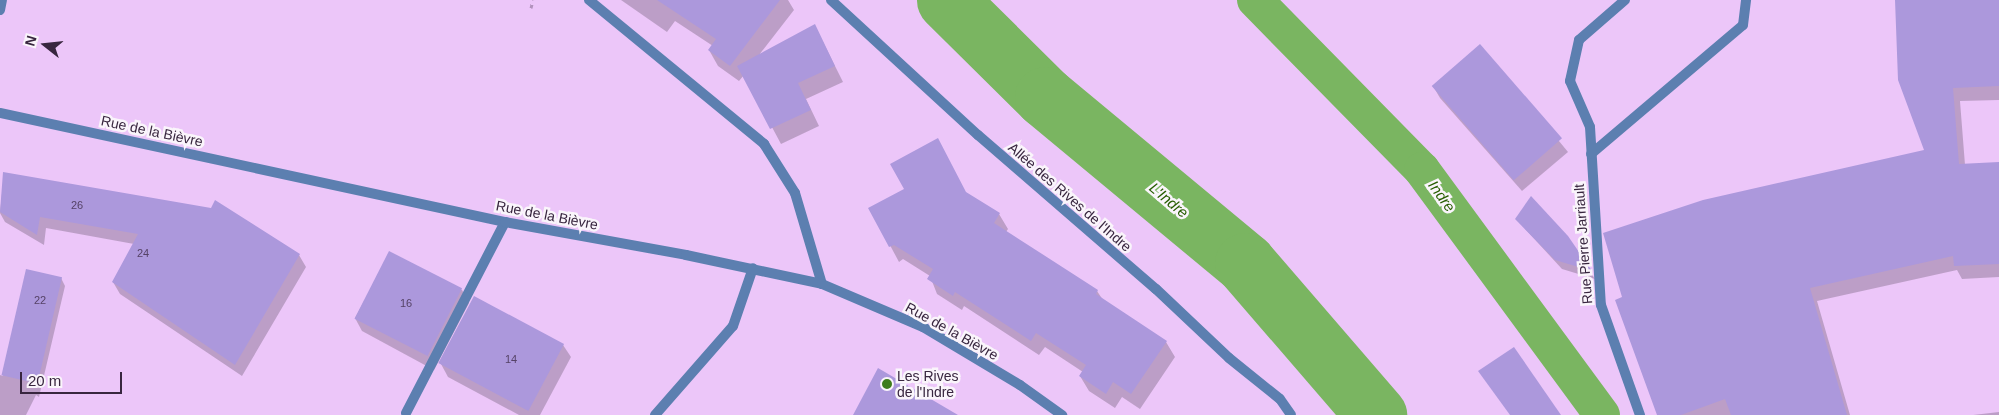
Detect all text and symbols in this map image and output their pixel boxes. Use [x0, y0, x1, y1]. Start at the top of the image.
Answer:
north arrow [20, 20, 70, 70]
text: N [21, 34, 40, 48]
street label: Rue de la Bièvre [100, 112, 204, 150]
street label: Allée des Rives de l'Indre [1005, 139, 1135, 255]
water label: Indre [1425, 177, 1459, 215]
water label: L'Indre [1146, 179, 1192, 221]
street label: Rue Pierre Jarriault [1570, 183, 1596, 305]
street label: Rue de la Bièvre [495, 197, 599, 233]
house number: 26 [71, 198, 83, 212]
house number: 24 [137, 246, 149, 260]
house number: 22 [34, 293, 46, 307]
house number: 16 [400, 296, 412, 310]
street label: Rue de la Bièvre [903, 299, 1001, 363]
house number: 14 [505, 352, 517, 366]
scale bar [22, 362, 125, 394]
place label: Les Rives de l'Indre [897, 368, 958, 401]
text: 20 m [28, 372, 61, 389]
marker: Les Rives de l'Indre [881, 378, 893, 390]

